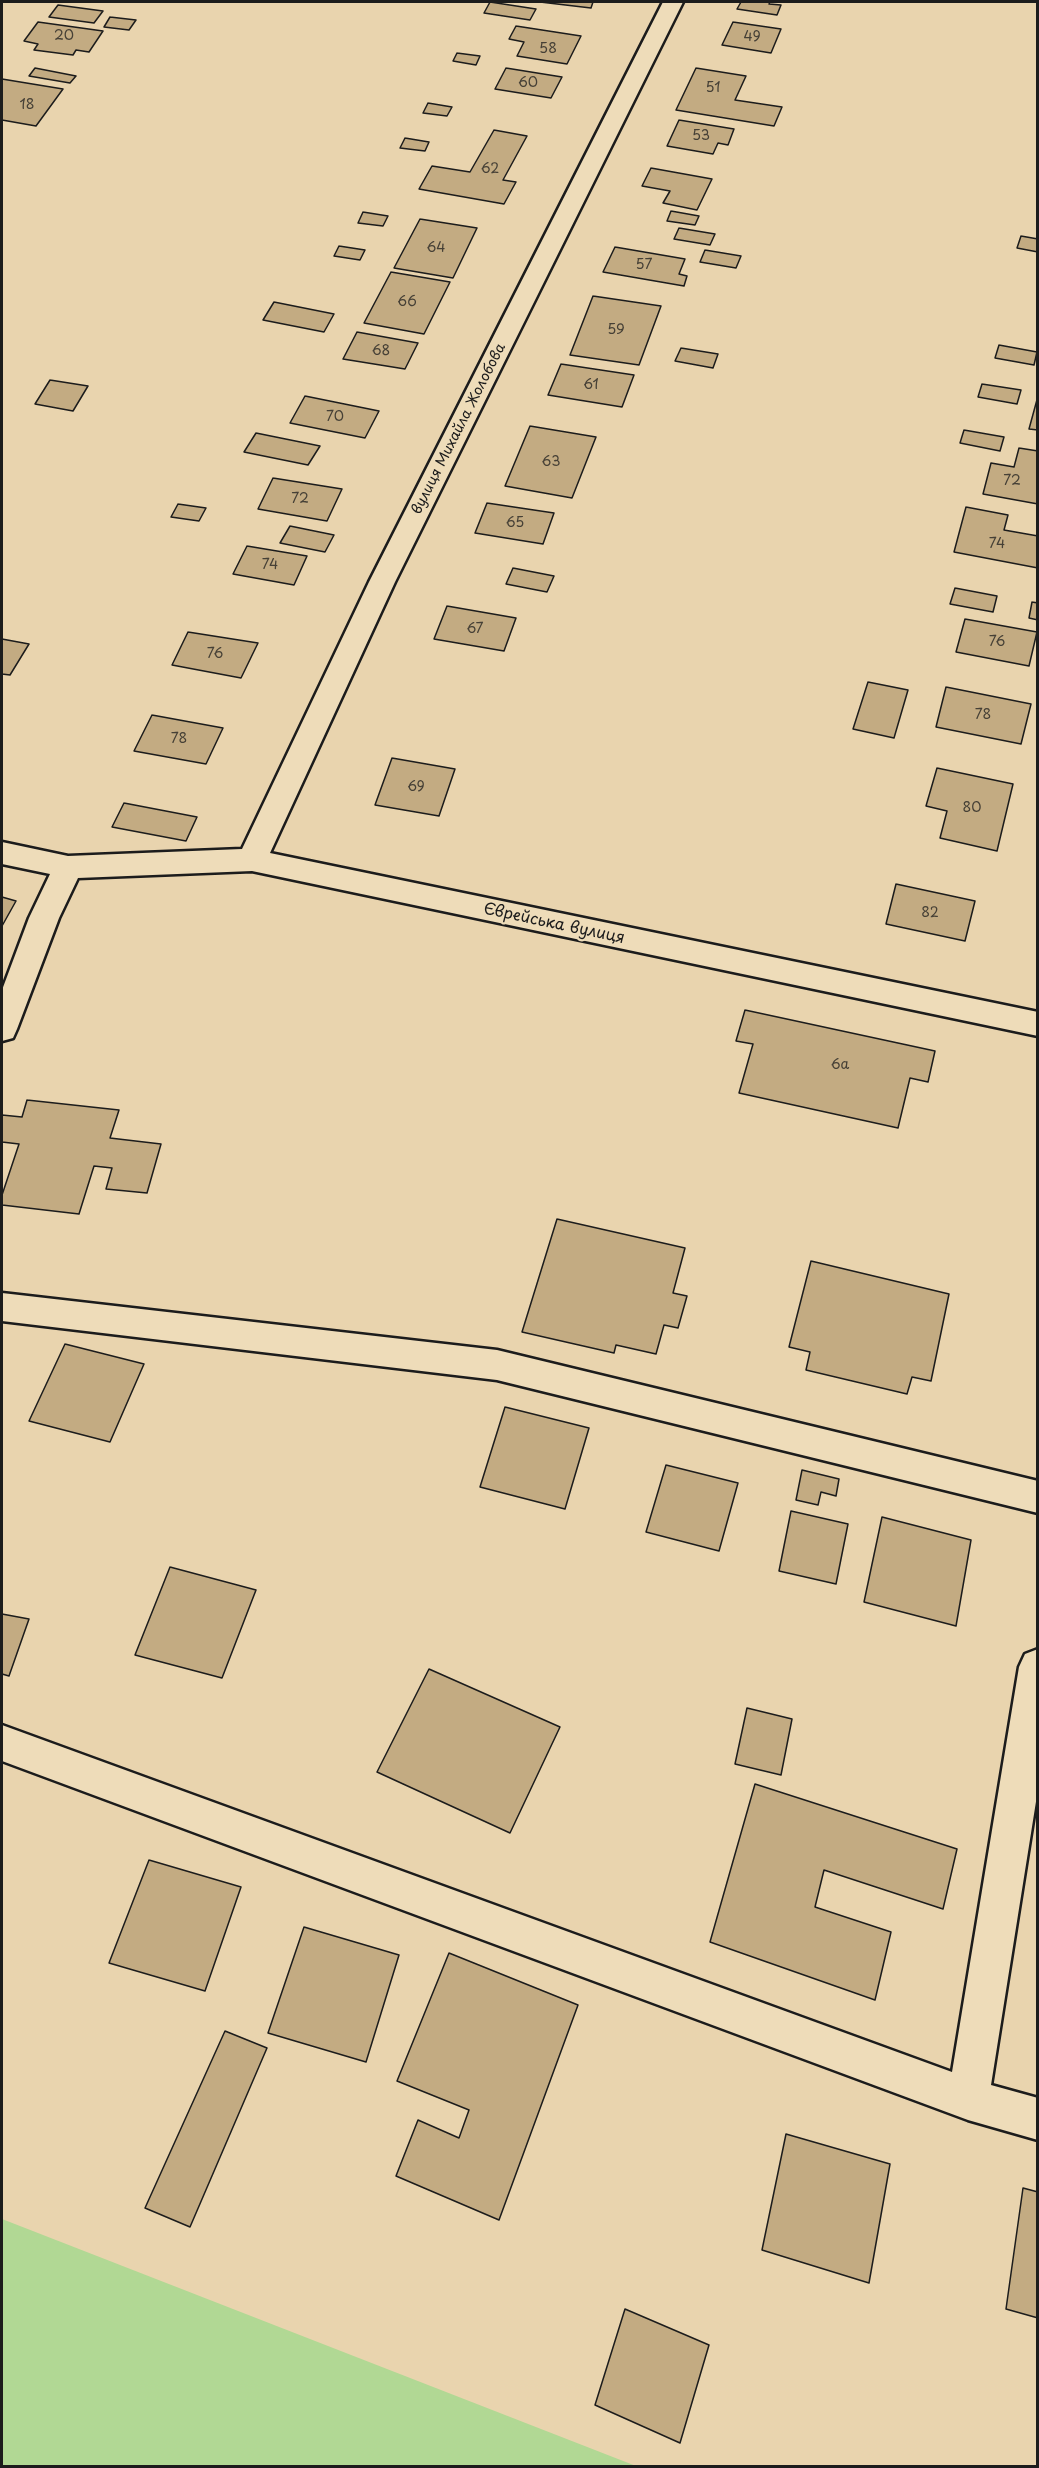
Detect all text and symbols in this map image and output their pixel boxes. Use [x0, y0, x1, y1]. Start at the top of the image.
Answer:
house number: 20 [54, 28, 74, 44]
house number: 49 [743, 29, 761, 45]
house number: 58 [539, 41, 557, 57]
house number: 60 [518, 75, 538, 91]
house number: 51 [706, 80, 720, 96]
house number: 18 [19, 97, 35, 113]
house number: 53 [692, 128, 710, 144]
house number: 62 [481, 161, 499, 177]
house number: 64 [426, 240, 446, 256]
house number: 57 [636, 257, 652, 273]
house number: 66 [397, 294, 417, 310]
house number: 59 [607, 322, 625, 338]
street label: вулиця Михайла Жолобова [408, 341, 510, 517]
house number: 68 [372, 343, 390, 359]
house number: 61 [583, 377, 599, 393]
house number: 70 [326, 409, 344, 425]
house number: 63 [542, 454, 560, 470]
house number: 72 [1003, 473, 1021, 489]
house number: 72 [291, 491, 309, 507]
house number: 65 [506, 515, 524, 531]
house number: 74 [989, 536, 1005, 552]
house number: 74 [262, 557, 278, 573]
house number: 67 [466, 621, 484, 637]
house number: 76 [989, 634, 1005, 650]
house number: 76 [207, 646, 223, 662]
house number: 78 [975, 707, 991, 723]
house number: 78 [171, 731, 187, 747]
house number: 69 [407, 779, 425, 795]
house number: 80 [963, 800, 981, 816]
street label: Єврейська вулиця [482, 900, 626, 948]
house number: 82 [921, 905, 939, 921]
house number: 6а [831, 1057, 849, 1073]

